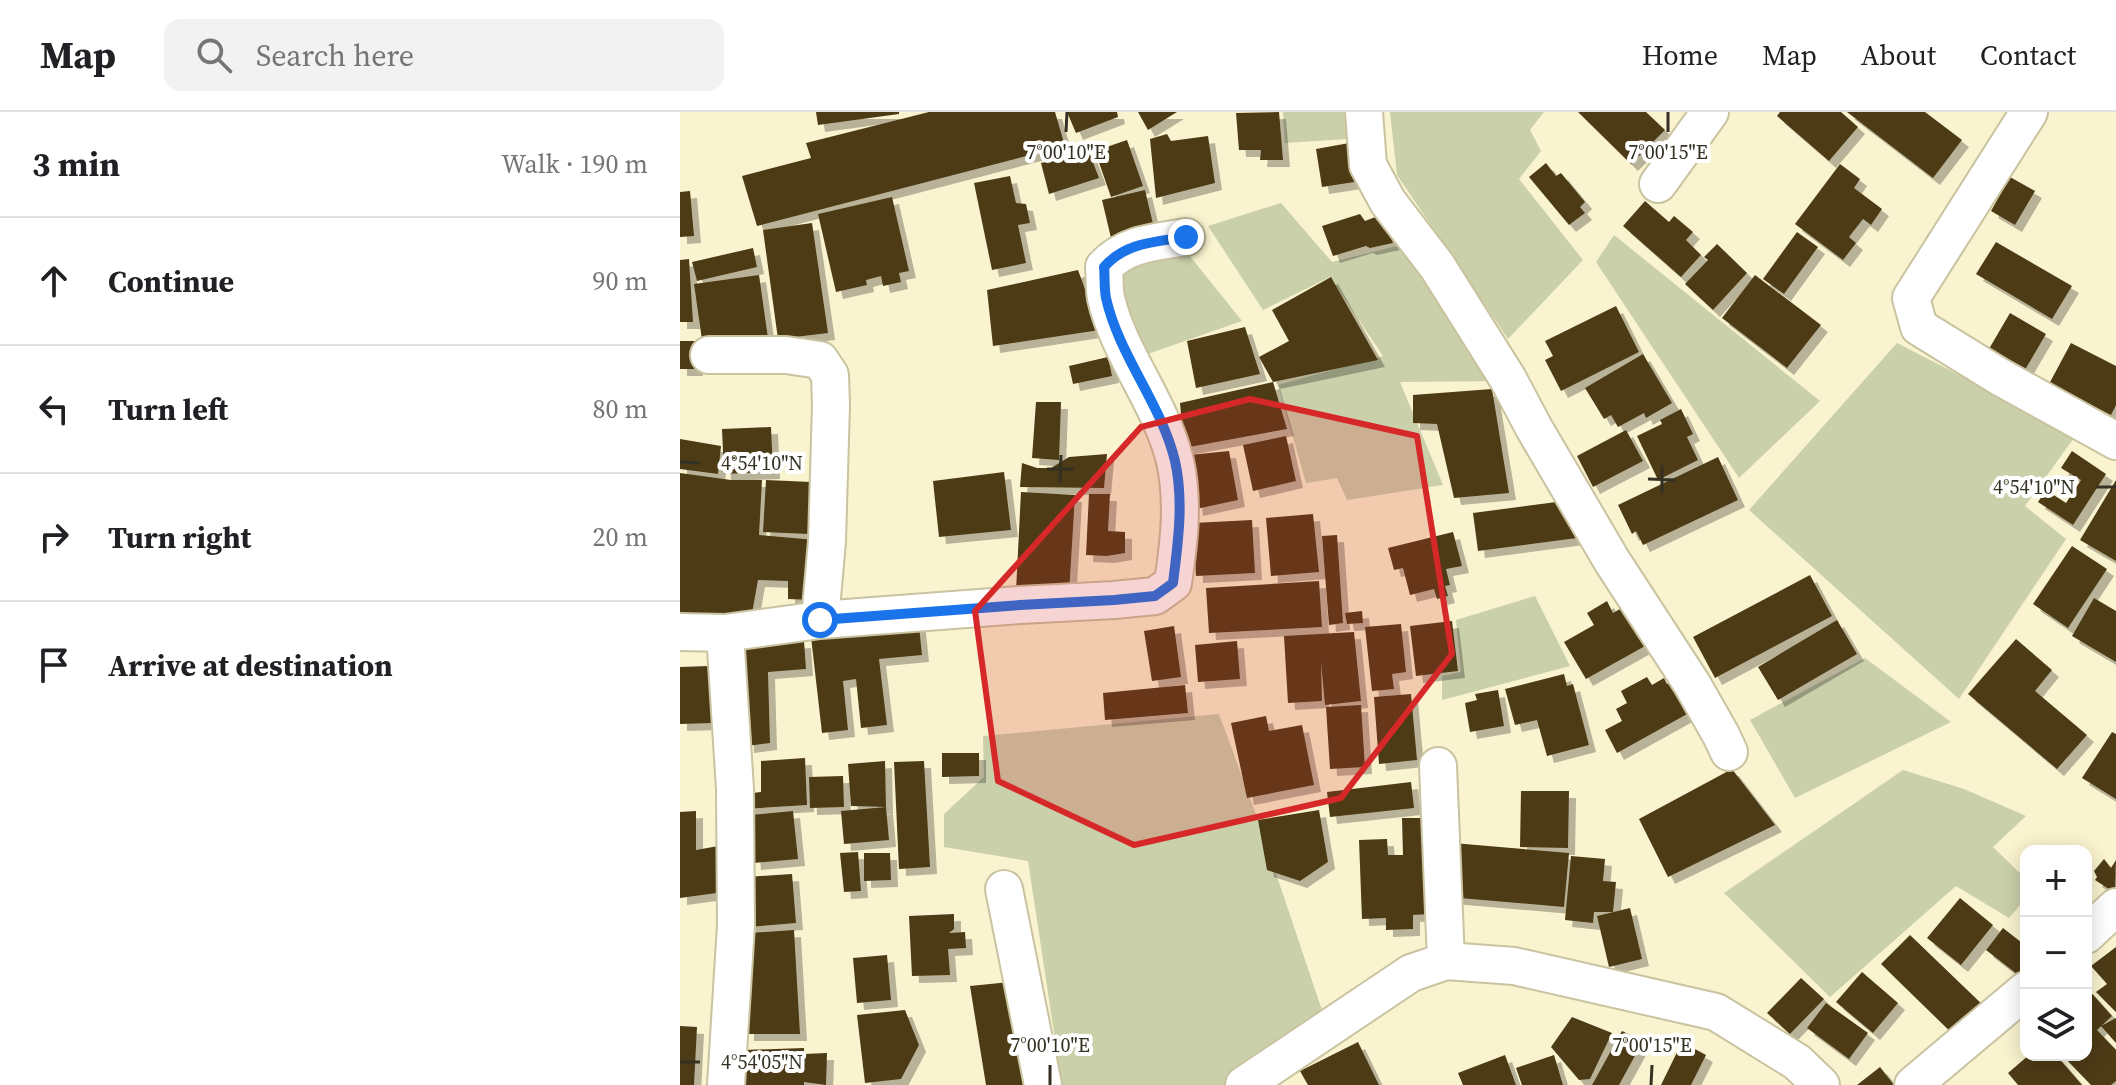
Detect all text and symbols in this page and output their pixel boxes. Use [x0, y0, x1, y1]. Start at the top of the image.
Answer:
search box [164, 19, 724, 91]
text: Map [40, 29, 116, 81]
icon: search [192, 33, 236, 77]
text: Search here [256, 35, 414, 76]
text: Home [1642, 36, 1718, 74]
text: Map [1762, 36, 1817, 74]
text: About [1861, 36, 1936, 74]
text: Contact [1980, 36, 2076, 74]
text: 7°00'10"E [1026, 138, 1106, 166]
text: 7°00'15"E [1628, 138, 1708, 166]
text: 3 min [32, 141, 120, 187]
text: Walk · 190 m [501, 146, 648, 182]
route end [1168, 219, 1204, 255]
icon: ahead [32, 259, 76, 303]
text: Continue [108, 261, 234, 302]
text: 90 m [593, 263, 648, 299]
icon: left [32, 387, 76, 431]
text: Turn left [108, 389, 228, 430]
text: 80 m [593, 391, 648, 427]
text: 4°54'10"N [721, 449, 803, 477]
text: 4°54'10"N [1993, 473, 2075, 501]
icon: right [32, 515, 76, 559]
text: Turn right [108, 517, 251, 558]
text: 20 m [593, 519, 648, 555]
route start [802, 602, 838, 638]
icon: arrive [32, 643, 76, 687]
text: Arrive at destination [108, 645, 393, 686]
map controls [2020, 845, 2092, 1061]
button: + [2020, 845, 2092, 917]
button: − [2020, 917, 2092, 989]
button: layers [2020, 989, 2092, 1061]
text: 7°00'10"E [1010, 1031, 1090, 1059]
text: 7°00'15"E [1612, 1031, 1692, 1059]
text: 4°54'05"N [721, 1048, 803, 1076]

